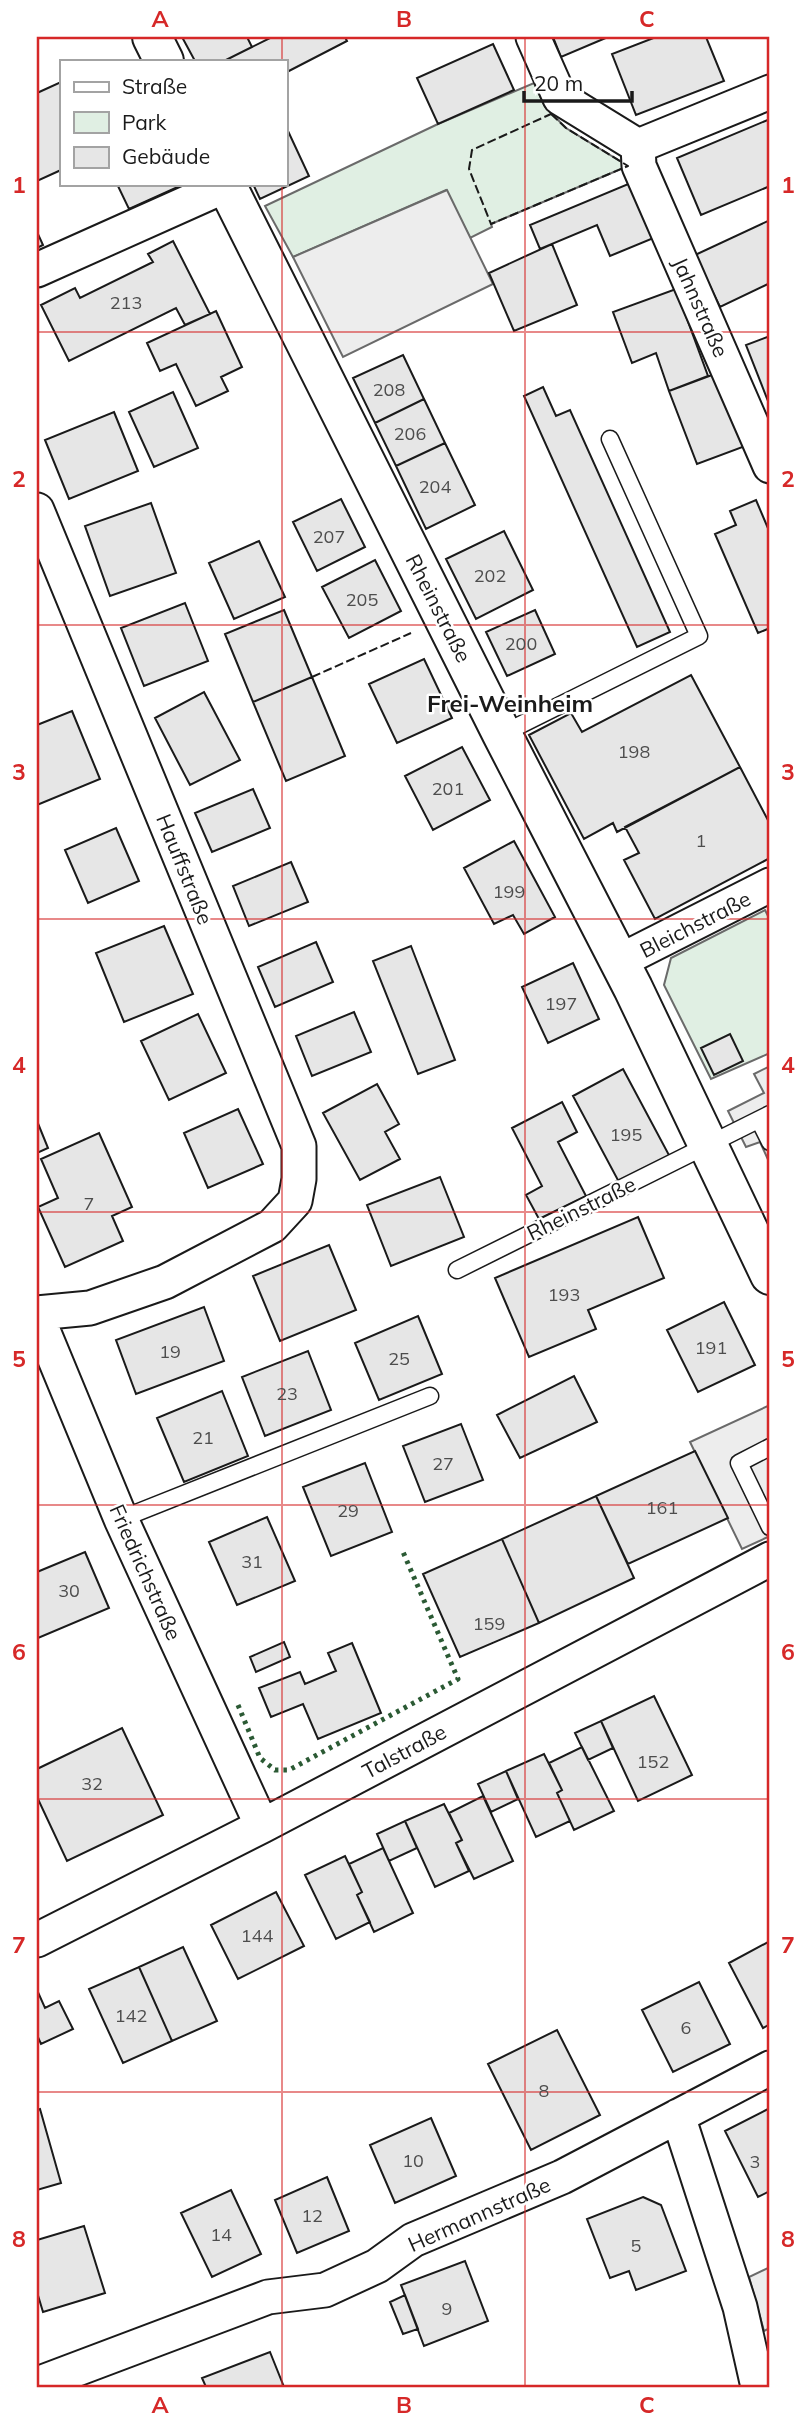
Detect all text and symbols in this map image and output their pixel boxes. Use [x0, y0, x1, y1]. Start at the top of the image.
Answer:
text: A [151, 4, 169, 33]
text: B [396, 4, 412, 33]
text: C [639, 4, 655, 33]
legend [60, 60, 287, 186]
scale bar [524, 60, 632, 104]
text: 20 m [534, 70, 583, 96]
text: Straße [122, 73, 187, 99]
text: Park [122, 109, 166, 135]
text: Gebäude [122, 143, 210, 169]
text: 1 [12, 170, 26, 199]
text: 1 [781, 170, 795, 199]
street label: Jahnstraße [667, 253, 735, 361]
house number: 213 [110, 291, 142, 314]
house number: 208 [373, 378, 405, 401]
house number: 206 [394, 422, 426, 445]
text: 2 [12, 464, 26, 493]
text: 2 [781, 464, 795, 493]
house number: 204 [419, 475, 451, 498]
house number: 207 [313, 525, 345, 548]
street label: Rheinstraße [401, 549, 477, 667]
house number: 202 [474, 564, 506, 587]
house number: 205 [346, 588, 378, 611]
house number: 200 [505, 632, 537, 655]
district label: Frei-Weinheim [427, 688, 593, 718]
house number: 198 [618, 740, 650, 763]
text: 3 [12, 757, 26, 786]
text: 3 [781, 757, 795, 786]
house number: 201 [432, 777, 464, 800]
street label: Hauffstraße [151, 810, 219, 928]
house number: 1 [696, 829, 706, 852]
house number: 199 [493, 880, 525, 903]
street label: Bleichstraße [635, 885, 755, 963]
house number: 197 [545, 992, 577, 1015]
text: 4 [12, 1050, 26, 1079]
text: 4 [781, 1050, 795, 1079]
house number: 195 [610, 1123, 642, 1146]
street label: Rheinstraße [522, 1170, 640, 1246]
house number: 7 [84, 1192, 94, 1215]
house number: 193 [548, 1283, 580, 1306]
house number: 191 [695, 1336, 727, 1359]
house number: 19 [159, 1340, 181, 1363]
text: 5 [12, 1344, 26, 1373]
text: 5 [781, 1344, 795, 1373]
house number: 25 [388, 1347, 410, 1370]
house number: 23 [276, 1382, 298, 1405]
house number: 21 [192, 1426, 214, 1449]
house number: 27 [432, 1452, 454, 1475]
house number: 161 [646, 1496, 678, 1519]
house number: 29 [337, 1499, 359, 1522]
street label: Friedrichstraße [104, 1500, 188, 1644]
house number: 31 [241, 1550, 263, 1573]
house number: 30 [58, 1579, 80, 1602]
house number: 159 [473, 1612, 505, 1635]
text: 6 [12, 1637, 26, 1666]
text: 6 [781, 1637, 795, 1666]
street label: Talstraße [358, 1718, 450, 1784]
house number: 152 [637, 1750, 669, 1773]
house number: 32 [81, 1772, 103, 1795]
house number: 144 [241, 1924, 273, 1947]
text: 7 [12, 1930, 26, 1959]
text: 7 [781, 1930, 795, 1959]
house number: 142 [115, 2004, 147, 2027]
house number: 6 [681, 2016, 691, 2039]
house number: 8 [539, 2079, 549, 2102]
house number: 10 [402, 2149, 424, 2172]
house number: 3 [750, 2150, 760, 2173]
street label: Hermannstraße [404, 2171, 554, 2257]
house number: 12 [301, 2204, 323, 2227]
house number: 14 [210, 2223, 232, 2246]
text: 8 [12, 2224, 26, 2253]
text: 8 [781, 2224, 795, 2253]
house number: 5 [631, 2234, 642, 2257]
house number: 9 [442, 2297, 452, 2320]
text: A [151, 2390, 169, 2419]
text: B [396, 2390, 412, 2419]
text: C [639, 2390, 655, 2419]

